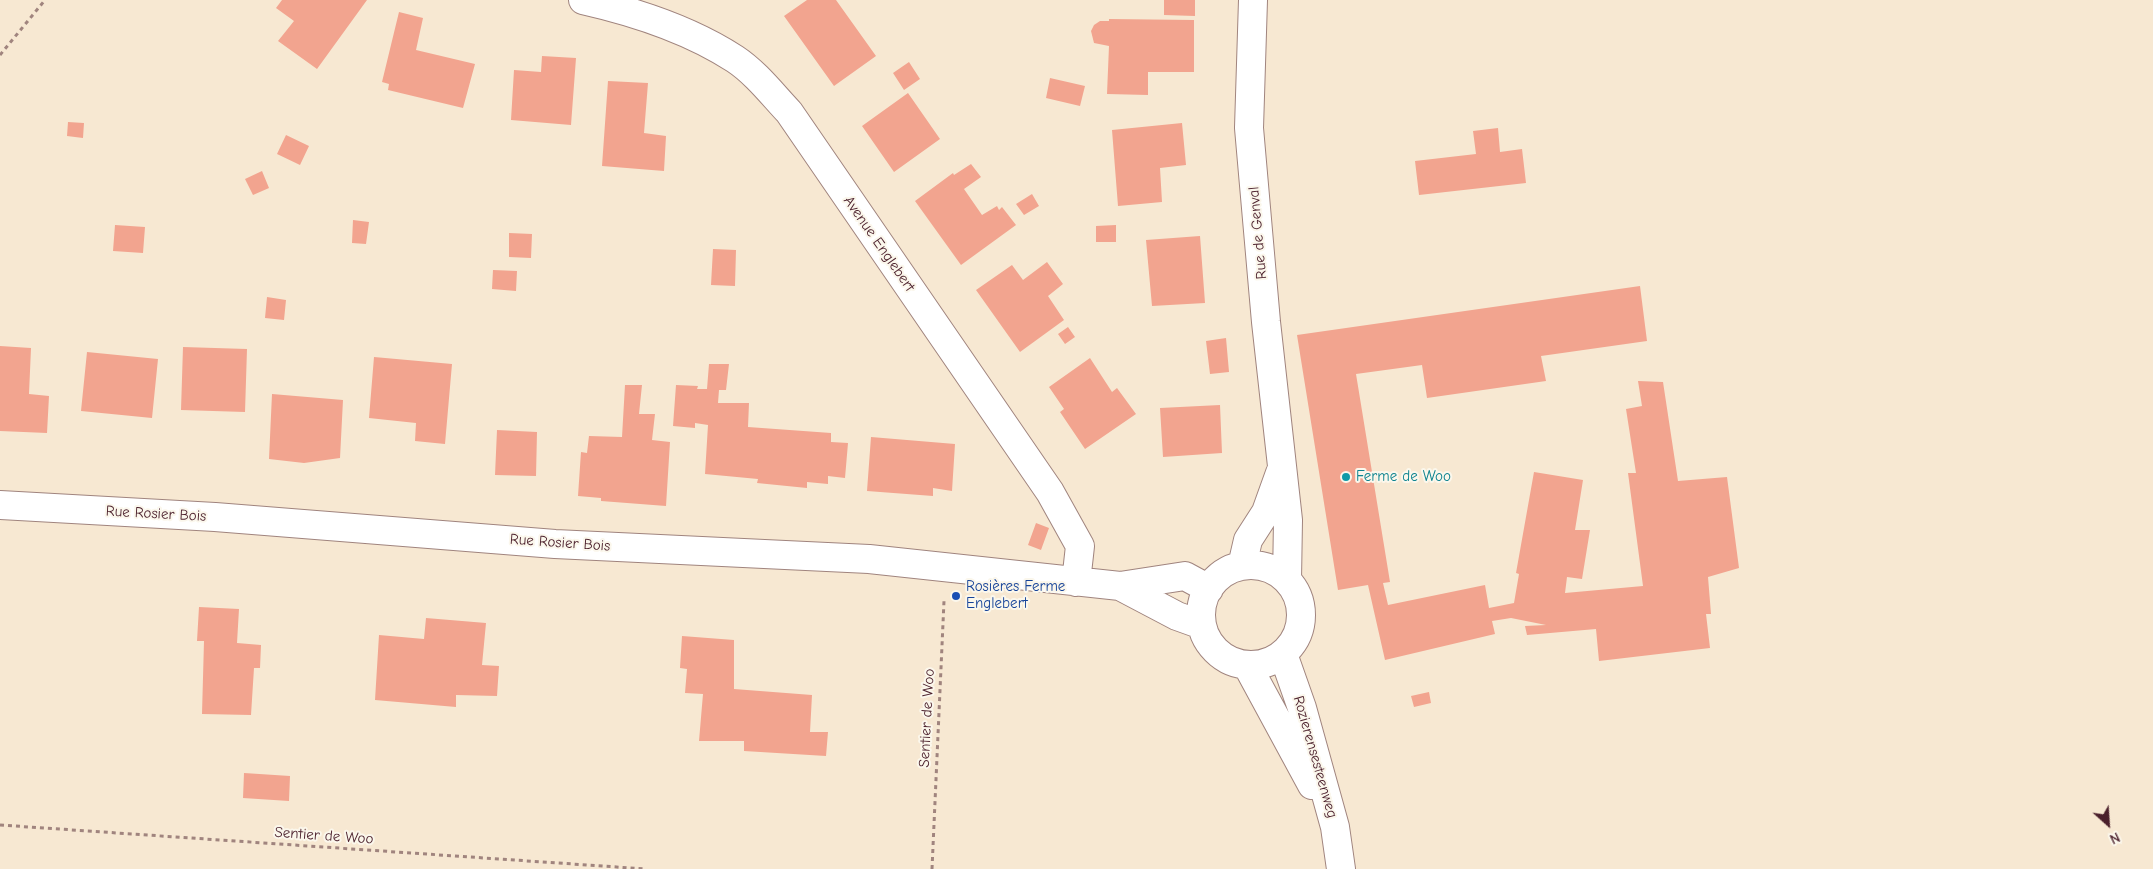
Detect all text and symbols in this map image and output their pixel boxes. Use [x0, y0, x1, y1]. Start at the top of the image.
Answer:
street label: Rue de Genval [1245, 186, 1271, 280]
street label: Avenue Englebert [839, 193, 919, 295]
place label: Ferme de Woo [1356, 468, 1451, 486]
marker: Ferme de Woo [1340, 471, 1352, 483]
street label: Rue Rosier Bois [105, 502, 207, 526]
street label: Rue Rosier Bois [509, 531, 611, 555]
place label: Rosières Ferme Englebert [966, 578, 1065, 613]
marker: Rosières Ferme Englebert [950, 590, 962, 602]
street label: Sentier de Woo [915, 668, 939, 768]
street label: Rozierensesteenweg [1289, 694, 1341, 820]
north arrow [2083, 799, 2133, 849]
street label: Sentier de Woo [274, 824, 374, 848]
text: N [2107, 828, 2123, 848]

